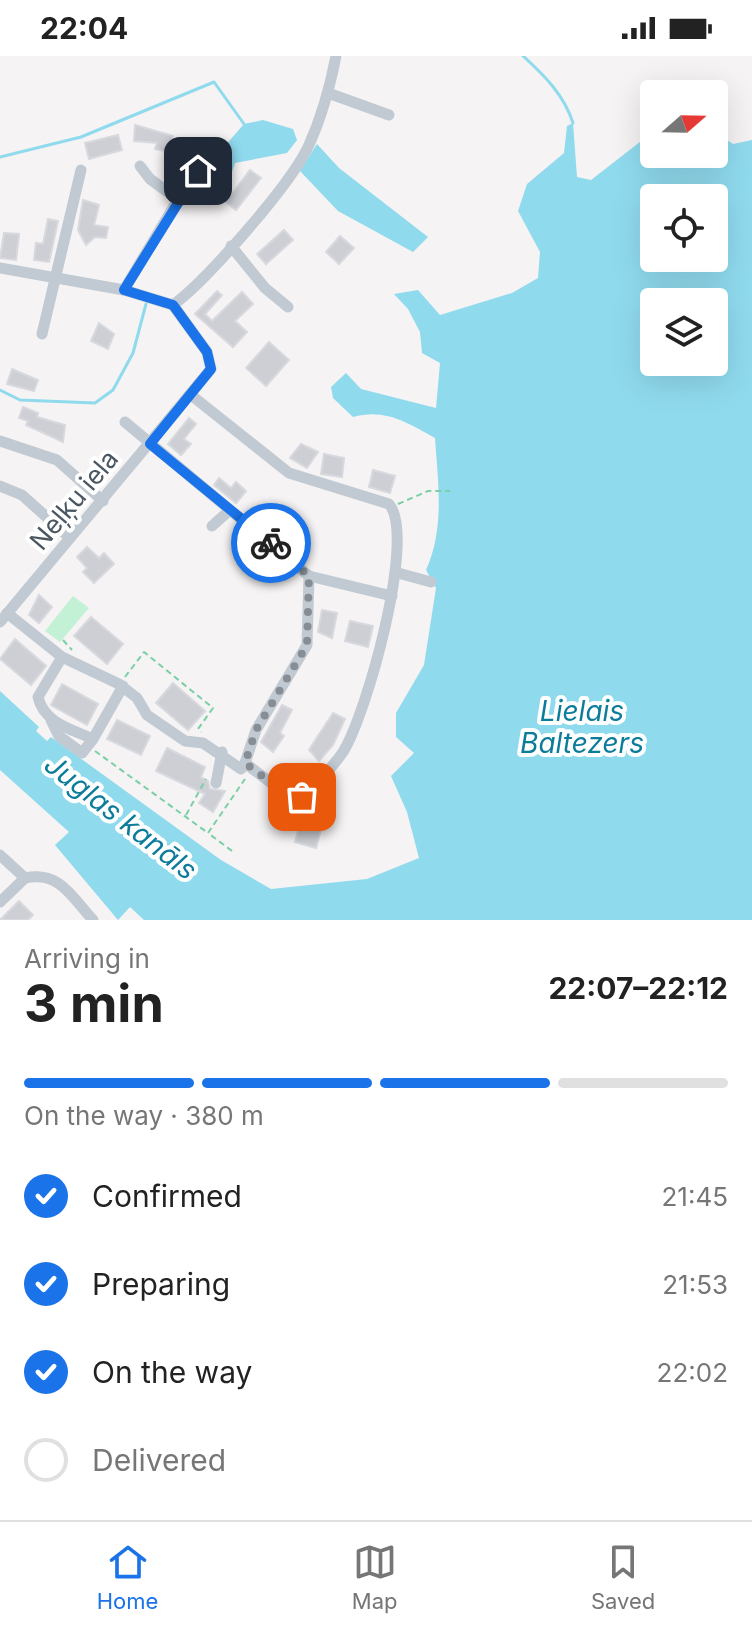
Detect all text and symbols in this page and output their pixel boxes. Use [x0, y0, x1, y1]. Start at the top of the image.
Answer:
text: 22:04 [40, 10, 128, 46]
north arrow [640, 80, 728, 168]
map controls [640, 80, 728, 376]
pin [164, 137, 232, 205]
icon: home [176, 149, 220, 193]
button: locate [640, 184, 728, 272]
button: layers [640, 288, 728, 376]
street label: Neļķu iela [23, 444, 125, 556]
courier [231, 503, 311, 583]
icon: bike [249, 521, 293, 565]
water label: Lielais Baltezers [520, 694, 644, 760]
water label: Juglas kanāls [38, 747, 204, 887]
pin [268, 763, 336, 831]
icon: bag [280, 775, 324, 819]
text: Arriving in [24, 943, 150, 974]
text: 22:07–22:12 [548, 970, 728, 1006]
text: 3 min [24, 972, 164, 1035]
text: On the way · 380 m [24, 1100, 264, 1131]
icon: check [24, 1174, 68, 1218]
text: Confirmed [92, 1178, 242, 1214]
text: 21:45 [661, 1181, 728, 1212]
icon: check [24, 1262, 68, 1306]
text: Preparing [92, 1266, 230, 1302]
text: 21:53 [662, 1269, 728, 1300]
icon: check [24, 1350, 68, 1394]
text: On the way [92, 1354, 252, 1390]
text: 22:02 [657, 1357, 728, 1388]
text: Delivered [92, 1442, 226, 1478]
tab: Home [97, 1540, 158, 1614]
tab: Map [352, 1540, 397, 1614]
tab: Saved [591, 1540, 655, 1614]

